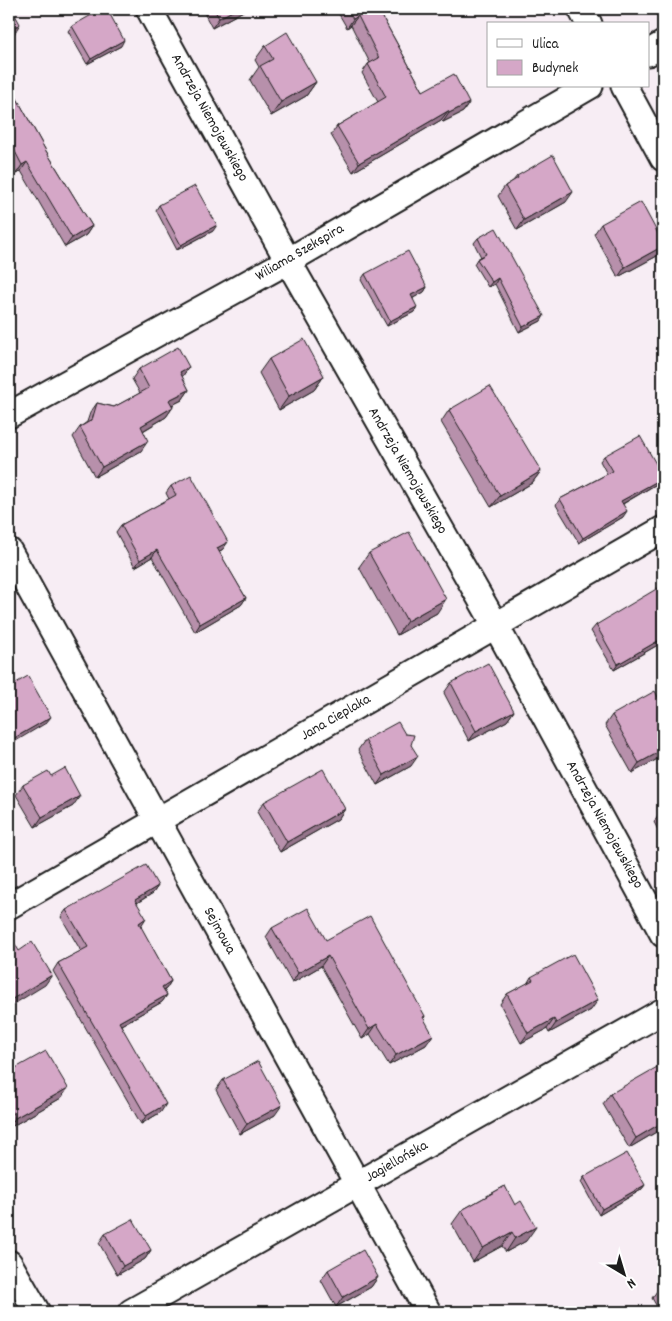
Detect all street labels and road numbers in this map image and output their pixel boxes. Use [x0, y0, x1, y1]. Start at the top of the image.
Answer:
street label: Andrzeja Niemojewskiego [165, 50, 254, 186]
street label: Wiliama Szekspira [252, 218, 349, 287]
street label: Andrzeja Niemojewskiego [362, 403, 453, 539]
street label: Jana Cieplaka [297, 689, 376, 747]
street label: Andrzeja Niemojewskiego [560, 757, 649, 893]
street label: Sejmowa [197, 903, 241, 959]
street label: Jagiellońska [362, 1135, 433, 1189]

